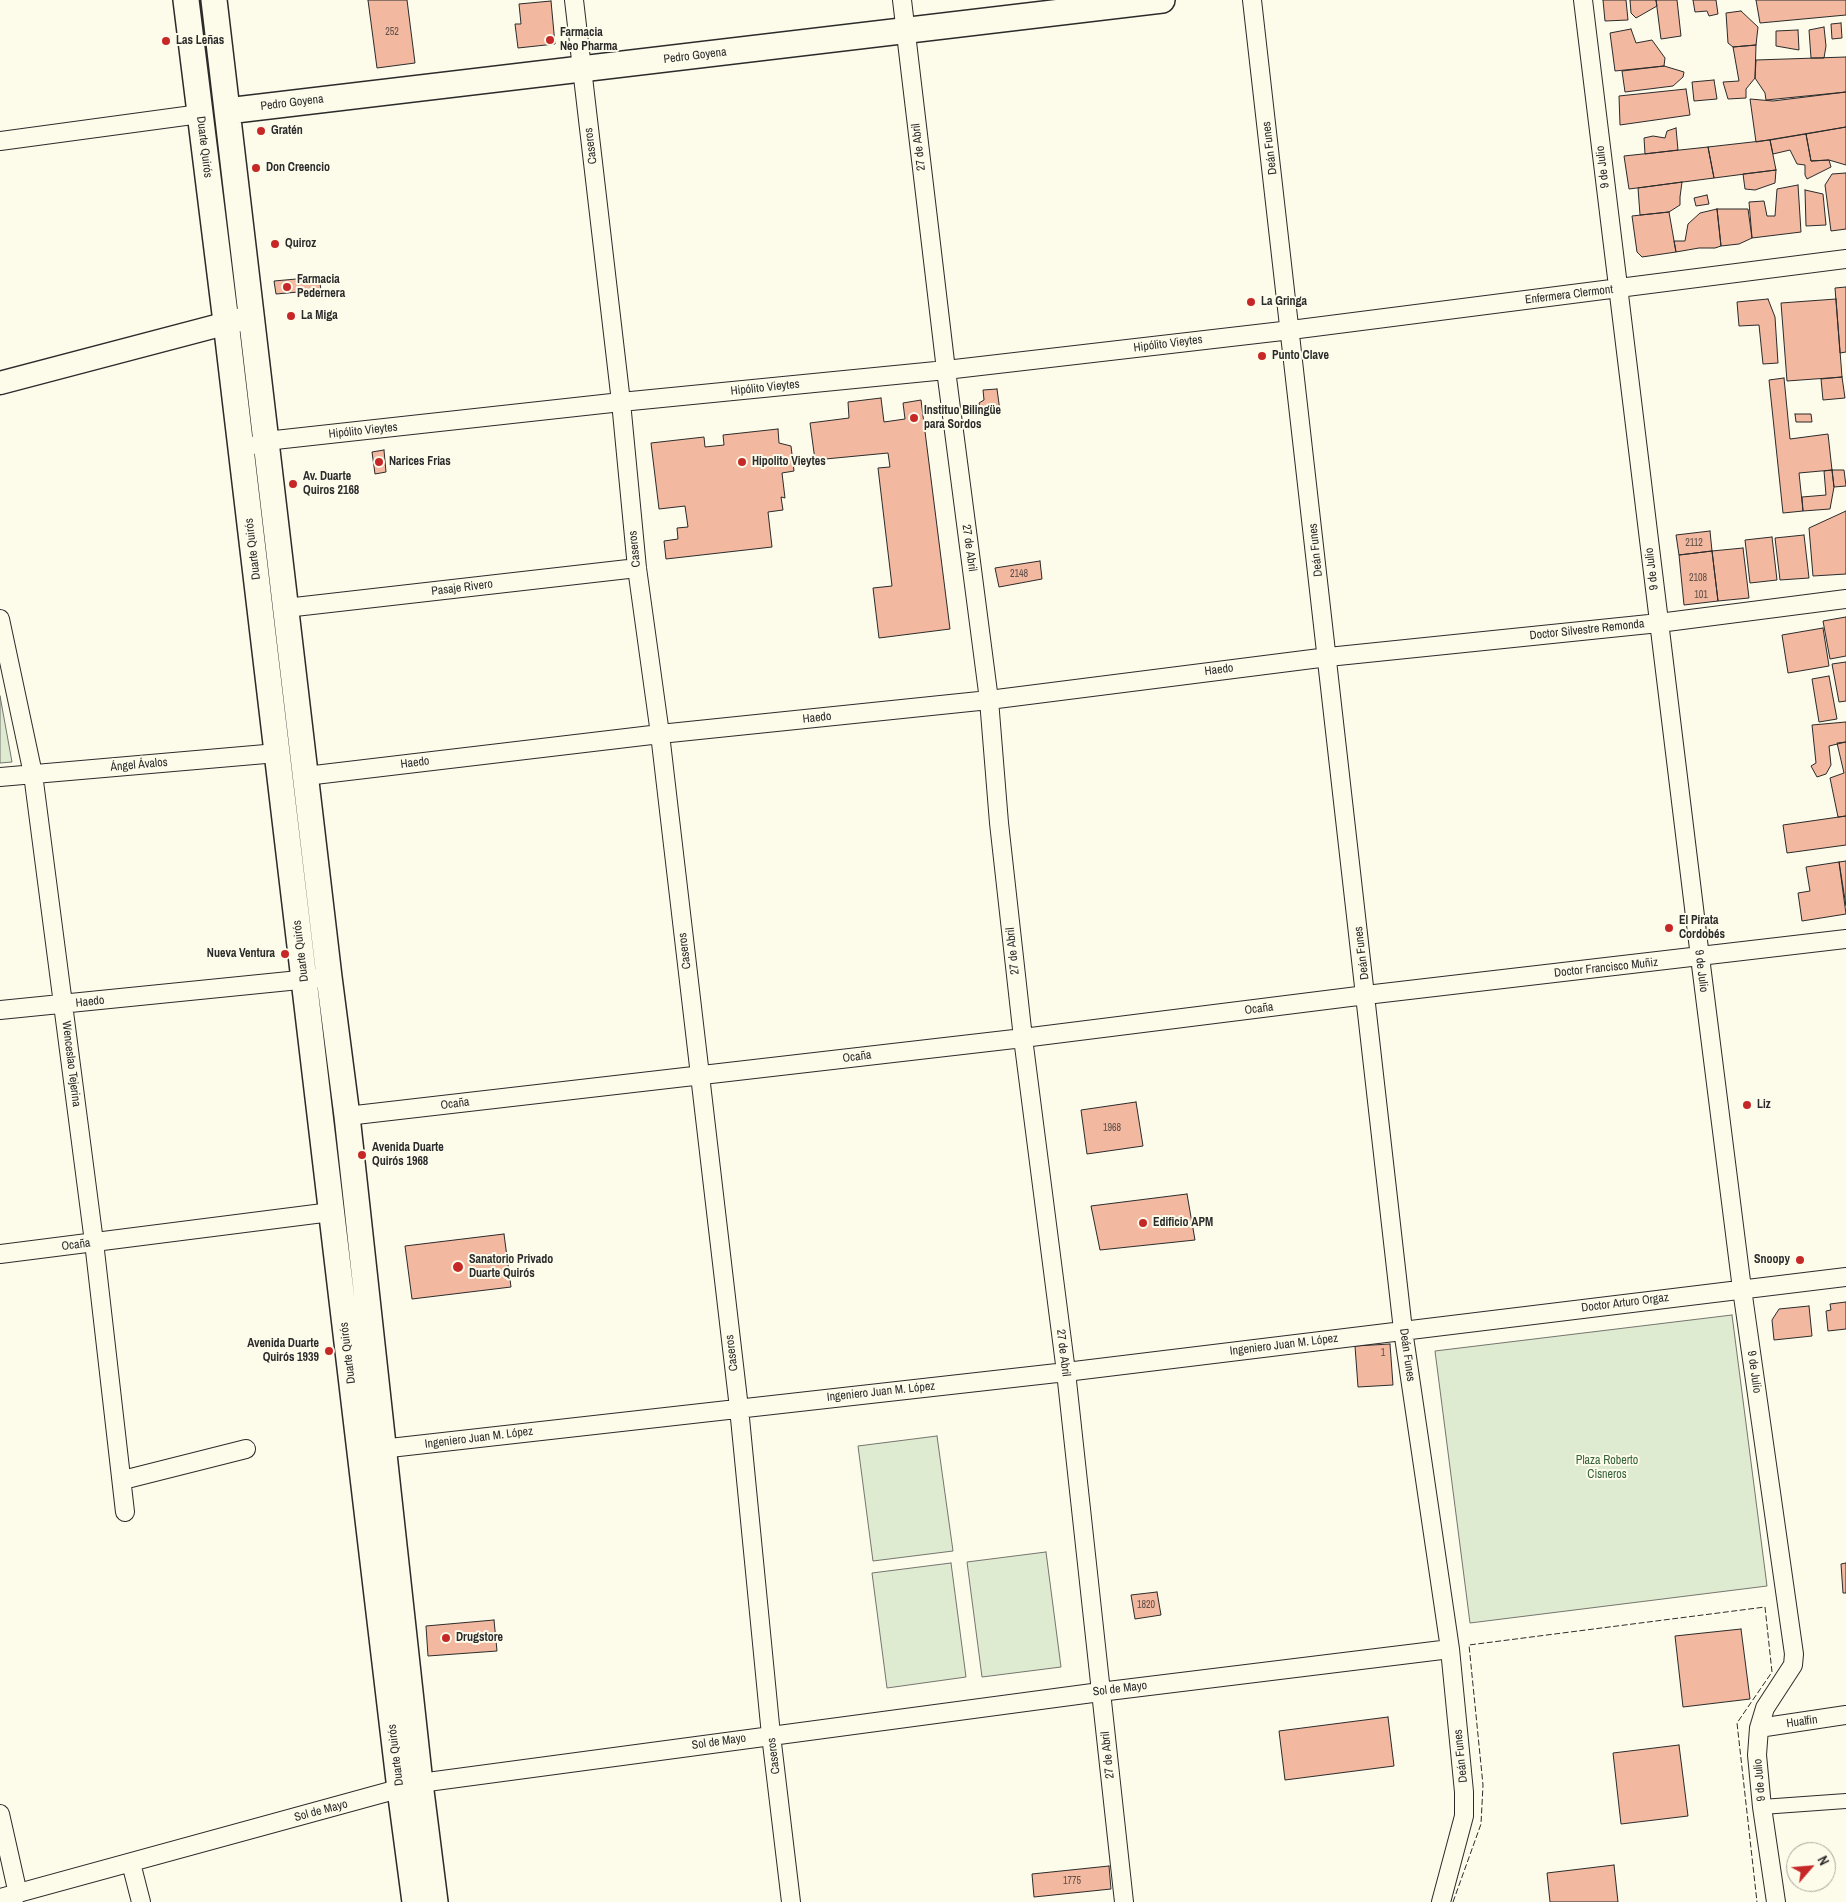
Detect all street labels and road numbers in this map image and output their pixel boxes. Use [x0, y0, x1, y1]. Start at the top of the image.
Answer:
street label: Pedro Goyena [663, 45, 727, 67]
street label: Pedro Goyena [260, 92, 324, 114]
street label: Duarte Quirós [193, 115, 215, 179]
street label: Deán Funes [1260, 121, 1280, 175]
street label: 27 de Abril [909, 123, 929, 171]
street label: Caseros [582, 127, 600, 165]
street label: 9 de Julio [1593, 145, 1613, 189]
street label: Enfermera Clermont [1524, 282, 1614, 308]
street label: Hipólito Vieytes [1133, 333, 1203, 355]
street label: Hipólito Vieytes [730, 377, 800, 399]
street label: Hipólito Vieytes [328, 420, 398, 442]
street label: Duarte Quirós [242, 517, 264, 581]
street label: 27 de Abril [959, 523, 979, 573]
street label: Deán Funes [1306, 523, 1326, 577]
street label: Caseros [626, 530, 644, 568]
street label: 9 de Julio [1642, 547, 1662, 591]
street label: Pasaje Rivero [430, 577, 494, 599]
street label: Doctor Silvestre Remonda [1529, 617, 1645, 643]
street label: Haedo [1204, 661, 1234, 679]
street label: Haedo [802, 709, 832, 727]
street label: Haedo [400, 754, 430, 772]
street label: Ángel Ávalos [110, 755, 168, 775]
street label: Duarte Quirós [290, 919, 312, 983]
street label: Deán Funes [1352, 926, 1372, 980]
street label: 27 de Abril [1003, 927, 1023, 975]
street label: Caseros [676, 932, 694, 970]
street label: 9 de Julio [1691, 949, 1711, 993]
street label: Doctor Francisco Muñiz [1553, 955, 1659, 981]
street label: Haedo [75, 993, 105, 1011]
street label: Ocaña [1244, 1000, 1274, 1018]
street label: Wenceslao Tejerina [59, 1020, 83, 1108]
street label: Ocaña [842, 1048, 872, 1066]
street label: Ocaña [440, 1095, 470, 1113]
street label: Ocaña [61, 1236, 91, 1254]
street label: Doctor Arturo Orgaz [1580, 1290, 1670, 1316]
street label: Duarte Quirós [337, 1321, 359, 1385]
street label: Deán Funes [1396, 1327, 1418, 1383]
street label: 27 de Abril [1053, 1329, 1073, 1377]
street label: Ingeniero Juan M. López [1229, 1331, 1339, 1359]
street label: Caseros [723, 1334, 741, 1372]
street label: 9 de Julio [1744, 1350, 1764, 1394]
street label: Ingeniero Juan M. López [826, 1379, 936, 1405]
street label: Ingeniero Juan M. López [424, 1424, 534, 1452]
street label: Sol de Mayo [1092, 1679, 1148, 1699]
street label: Hualfin [1786, 1713, 1818, 1731]
street label: Duarte Quirós [385, 1723, 407, 1787]
street label: Deán Funes [1451, 1729, 1471, 1783]
street label: Sol de Mayo [691, 1731, 747, 1753]
street label: 27 de Abril [1098, 1731, 1118, 1779]
street label: Caseros [765, 1737, 783, 1775]
street label: 9 de Julio [1751, 1758, 1769, 1802]
street label: Sol de Mayo [293, 1797, 349, 1825]

